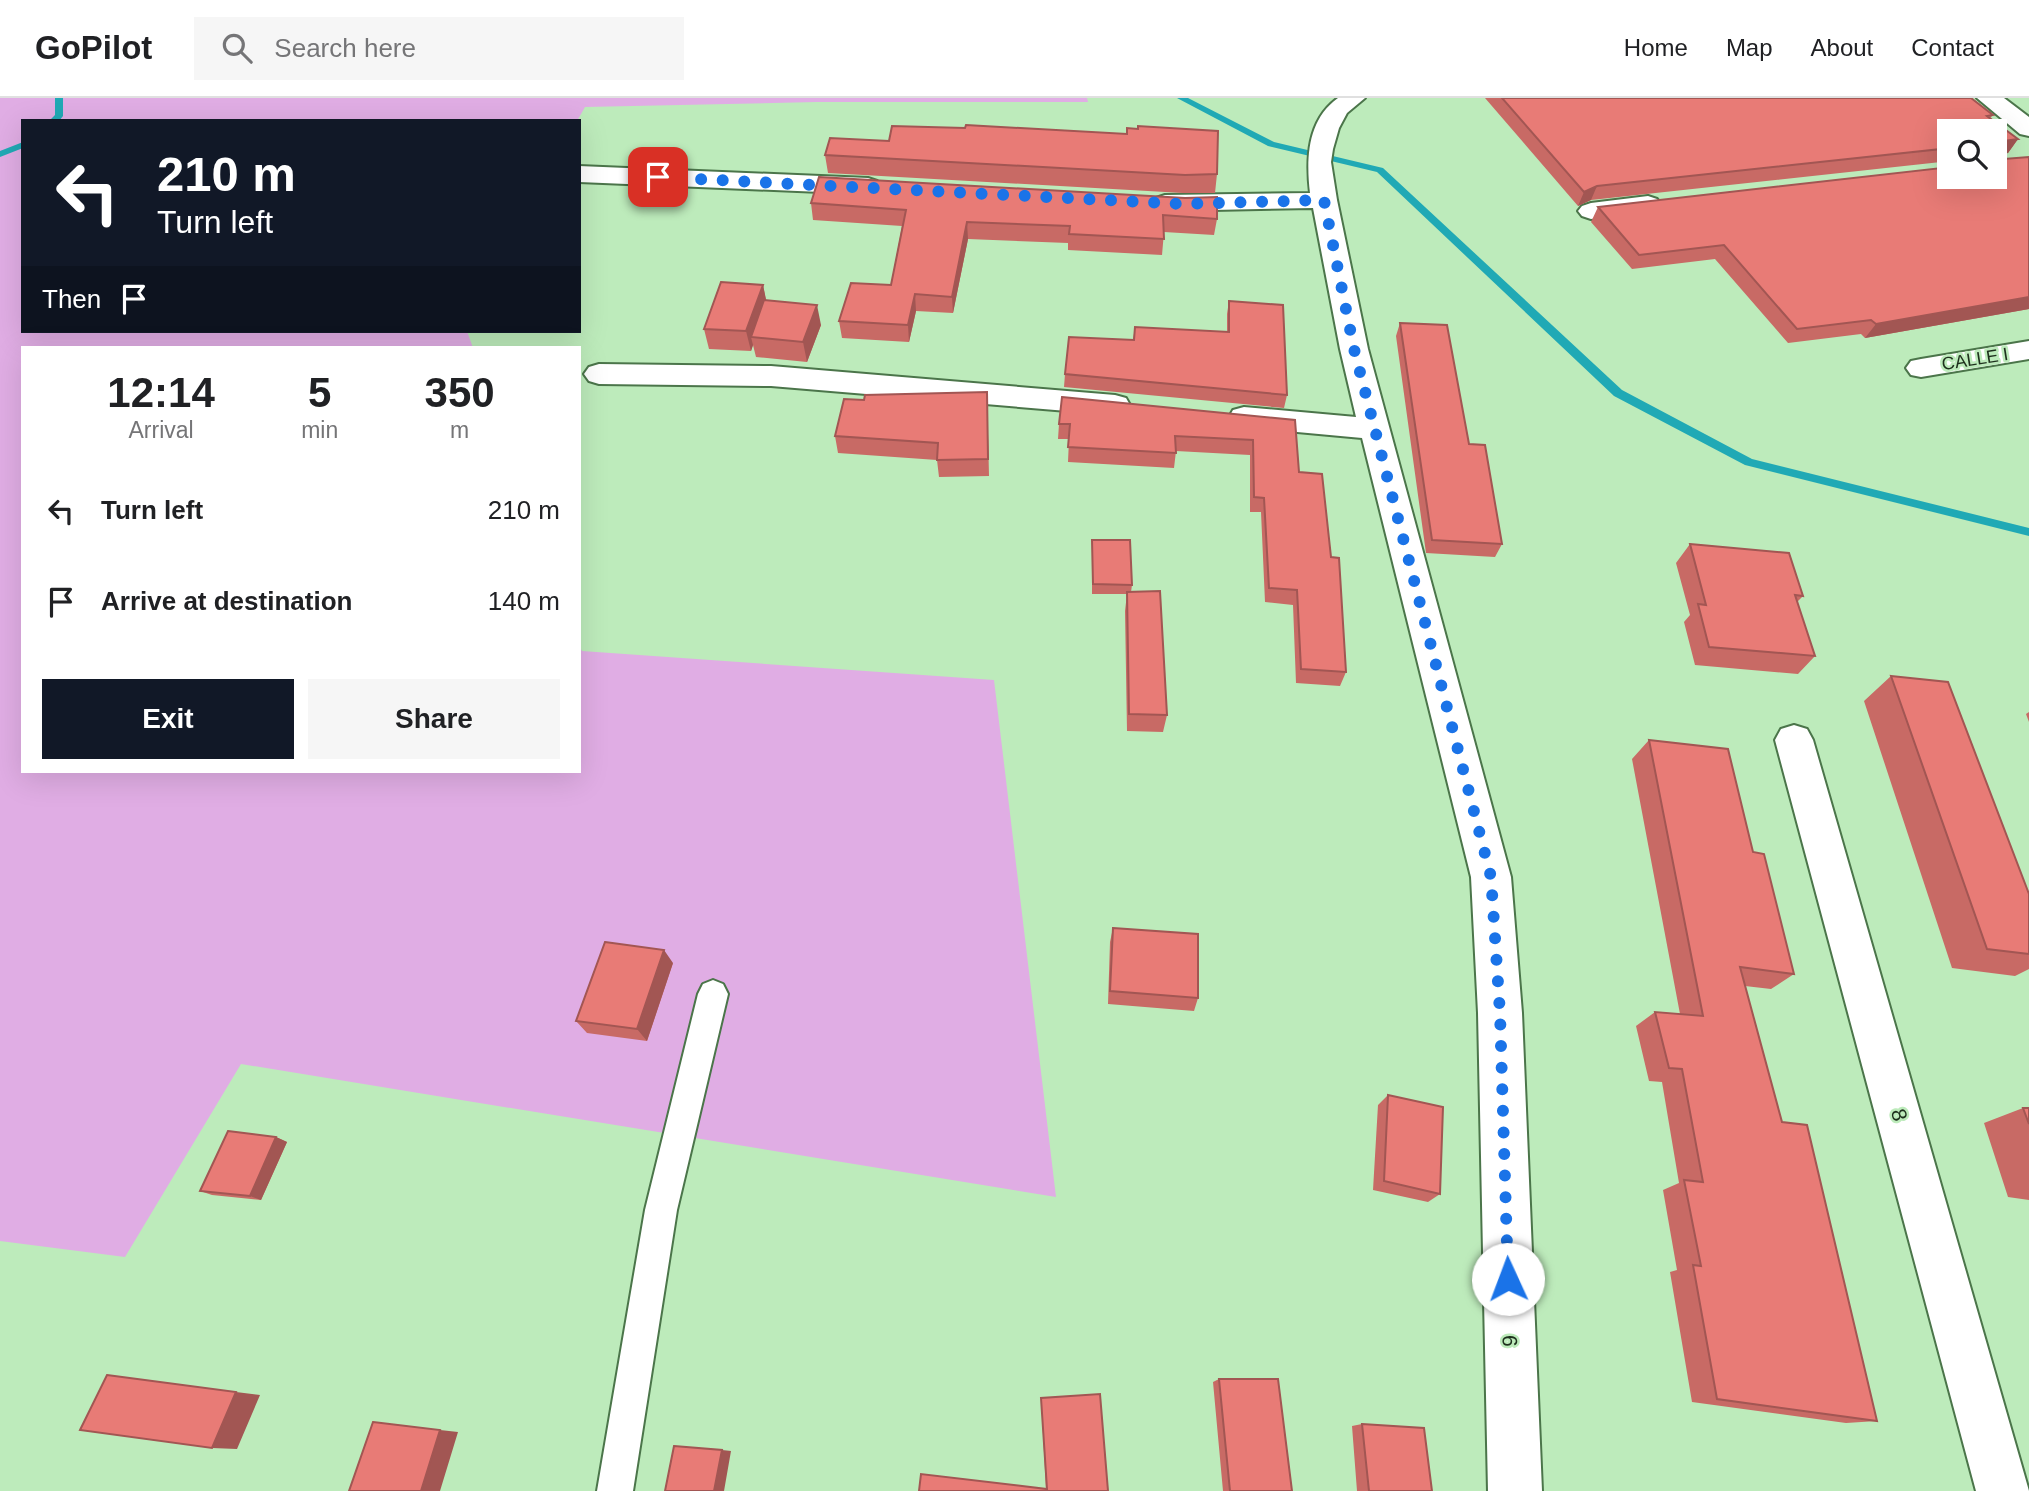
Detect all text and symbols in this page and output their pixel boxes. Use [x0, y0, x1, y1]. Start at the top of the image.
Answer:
search box [194, 17, 684, 80]
text: GoPilot [35, 29, 152, 66]
icon: search [218, 29, 256, 67]
text: Search here [274, 33, 416, 63]
text: Home [1624, 34, 1688, 61]
text: Map [1726, 34, 1773, 61]
text: About [1811, 34, 1873, 61]
text: Contact [1911, 34, 1994, 61]
map controls [1937, 119, 2007, 189]
button: search [1937, 119, 2007, 189]
icon: left [42, 147, 133, 238]
text: 210 m [157, 147, 296, 201]
pin [628, 147, 688, 207]
icon: arrive [639, 158, 677, 196]
text: Turn left [157, 204, 273, 240]
icon: arrive [115, 280, 153, 318]
text: Then [42, 284, 101, 314]
street label: CALLE I [1940, 344, 2010, 374]
text: 12:14 [107, 369, 215, 416]
text: 5 [308, 369, 331, 416]
text: 350 [425, 369, 495, 416]
text: Arrival [128, 417, 194, 443]
text: min [301, 417, 338, 443]
text: m [450, 417, 469, 443]
icon: left [42, 492, 80, 530]
text: Turn left [101, 495, 203, 525]
text: 210 m [488, 495, 560, 525]
icon: arrive [42, 583, 80, 621]
text: Arrive at destination [101, 586, 352, 616]
text: 140 m [488, 586, 560, 616]
button: Exit [42, 679, 294, 759]
button: Share [308, 679, 560, 759]
street label: 8 [1887, 1106, 1912, 1124]
position arrow [1471, 1242, 1545, 1316]
street label: 9 [1498, 1335, 1521, 1347]

